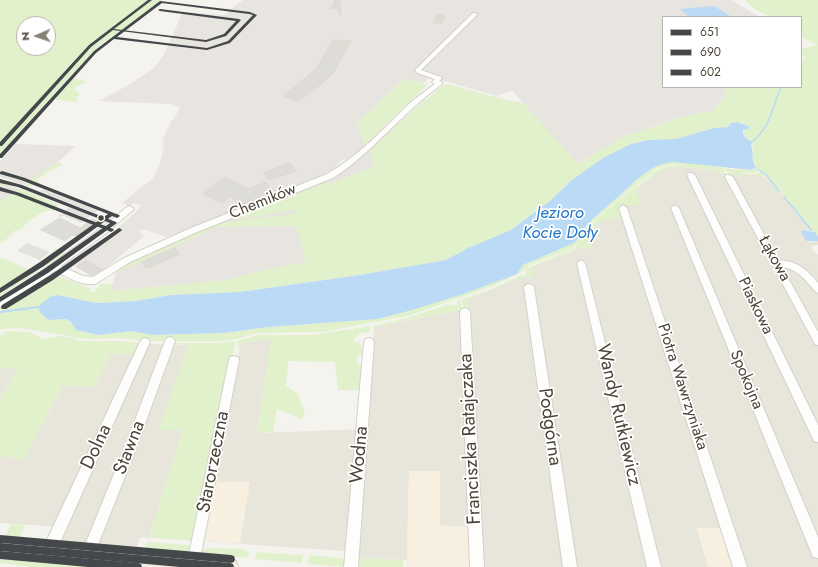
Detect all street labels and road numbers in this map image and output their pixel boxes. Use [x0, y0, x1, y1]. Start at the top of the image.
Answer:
street label: Chemików [227, 180, 299, 224]
street label: Łąkowa [754, 233, 794, 285]
street label: Piaskowa [733, 274, 777, 338]
street label: Piotra Wawrzyniaka [653, 321, 711, 453]
street label: Wandy Rutkiewicz [591, 342, 645, 488]
street label: Spokojna [725, 348, 767, 412]
street label: Franciszka Ratajczaka [455, 353, 487, 525]
street label: Podgórna [532, 387, 566, 467]
street label: Starorzeczna [193, 409, 235, 515]
street label: Stawna [109, 418, 151, 478]
street label: Dolna [77, 421, 117, 473]
street label: Wodna [346, 425, 374, 485]

